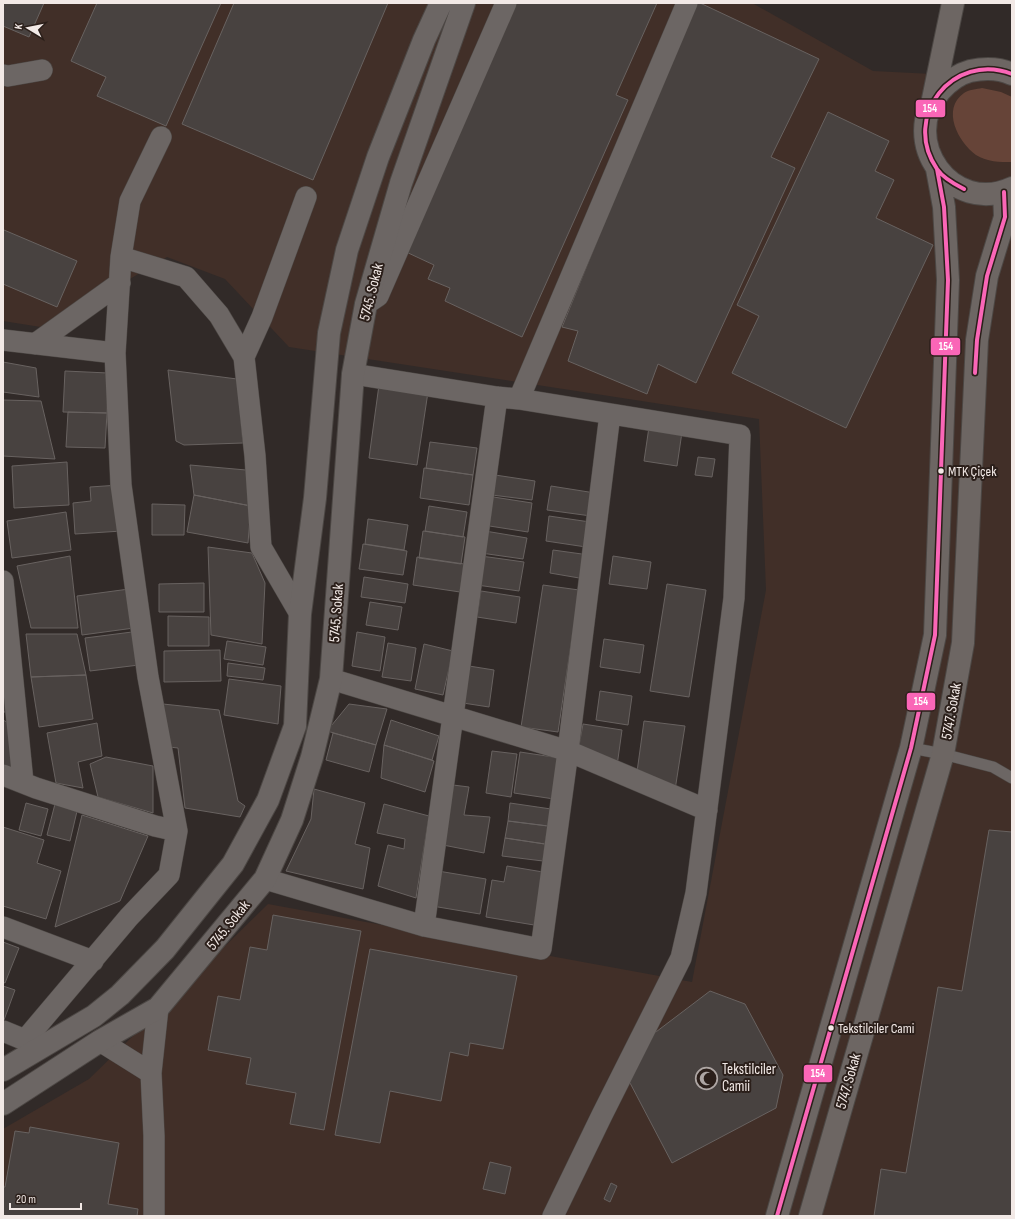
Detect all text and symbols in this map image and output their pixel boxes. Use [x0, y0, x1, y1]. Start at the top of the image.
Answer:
north arrow [8, 8, 48, 48]
text: K [12, 22, 26, 30]
line badge: 154 [915, 99, 946, 118]
text: 154 [923, 102, 937, 115]
street label: 5745. Sokak [355, 261, 388, 323]
line badge: 154 [930, 337, 961, 356]
text: 154 [939, 340, 953, 353]
place label: MTK Çiçek [948, 463, 997, 480]
marker: MTK Çiçek [936, 466, 946, 476]
street label: 5745. Sokak [325, 583, 348, 643]
street label: 5747. Sokak [937, 681, 966, 741]
line badge: 154 [906, 692, 936, 711]
text: 154 [914, 695, 928, 708]
street label: 5745. Sokak [203, 896, 254, 954]
place label: Tekstilciler Cami [838, 1020, 914, 1037]
marker: Tekstilciler Cami [826, 1023, 836, 1033]
street label: 5747. Sokak [831, 1051, 866, 1111]
place label: Tekstilciler Camii [722, 1060, 777, 1096]
line badge: 154 [803, 1064, 833, 1083]
mosque icon: Tekstilciler Camii [694, 1065, 720, 1091]
text: 154 [811, 1067, 825, 1080]
scale bar [10, 1185, 81, 1211]
text: 20 m [16, 1192, 36, 1207]

